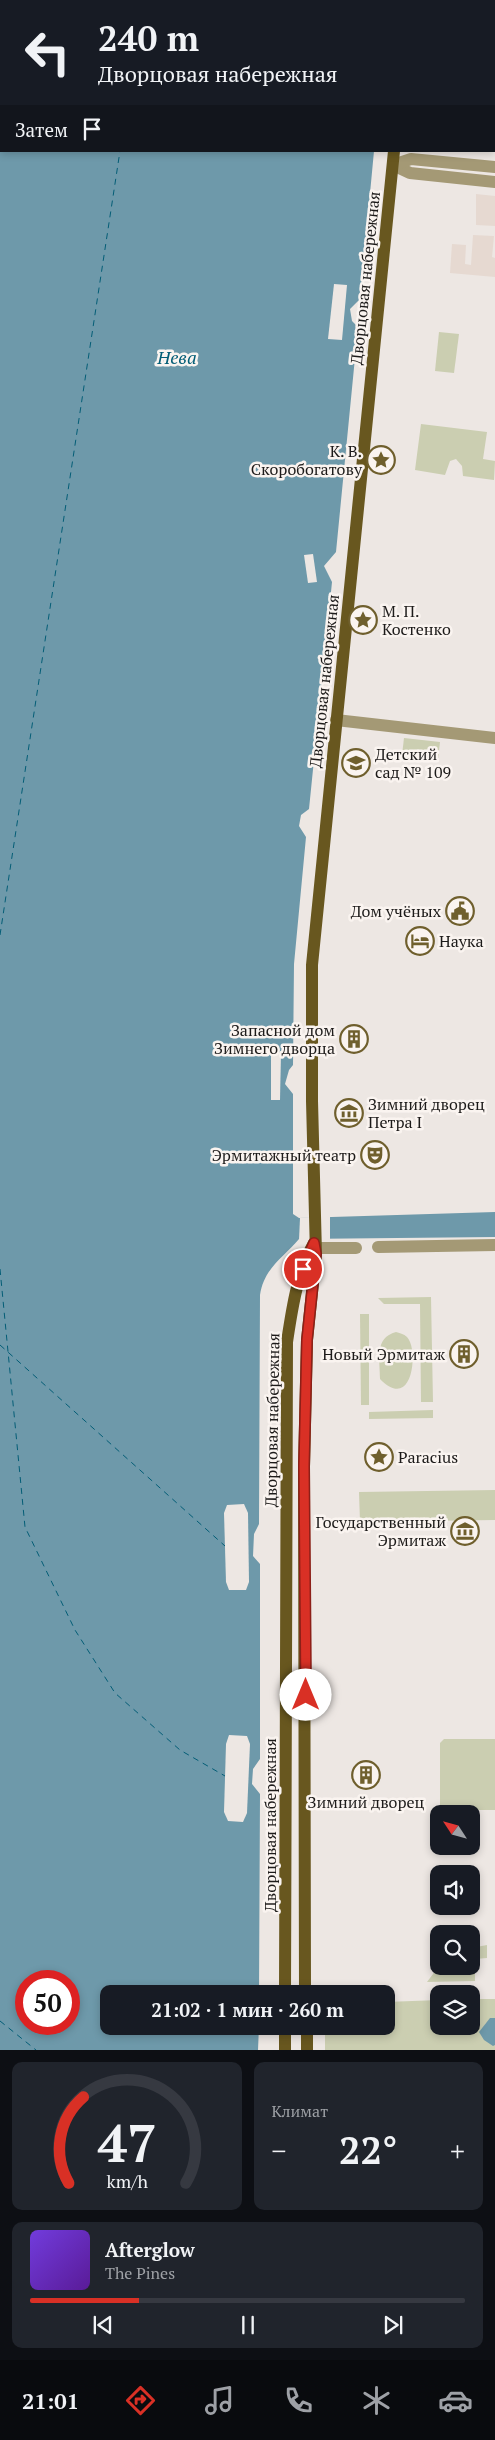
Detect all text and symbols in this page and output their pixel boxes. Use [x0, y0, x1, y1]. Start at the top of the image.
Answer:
text: 240 m [98, 15, 199, 61]
icon: left [15, 20, 80, 85]
text: Дворцовая набережная [98, 59, 338, 88]
icon: arrive [78, 115, 106, 143]
text: Затем [15, 117, 68, 142]
street label: Дворцовая набережная [345, 190, 385, 366]
water label: Нева [156, 345, 197, 369]
place label: К. В. Скоробогатову [251, 440, 363, 480]
place icon: К. В. Скоробогатову [366, 445, 396, 475]
street label: Дворцовая набережная [304, 593, 344, 769]
place label: М. П. Костенко [382, 600, 451, 640]
place icon: М. П. Костенко [348, 605, 378, 635]
place label: Детский сад № 109 [375, 743, 451, 783]
school or university icon: Детский сад № 109 [341, 748, 371, 778]
public building icon: Дом учёных [445, 896, 475, 926]
place label: Дом учёных [351, 900, 442, 922]
hotel icon: Наука [405, 926, 435, 956]
place label: Наука [439, 930, 484, 952]
place label: Запасной дом Зимнего дворца [214, 1019, 335, 1059]
building icon: Запасной дом Зимнего дворца [339, 1024, 369, 1054]
place label: Зимний дворец Петра I [368, 1093, 485, 1133]
museum icon: Зимний дворец Петра I [334, 1098, 364, 1128]
theatre icon: Эрмитажный театр [360, 1140, 390, 1170]
place label: Эрмитажный театр [212, 1144, 356, 1166]
pin [282, 1248, 324, 1290]
icon: arrive [289, 1255, 317, 1283]
street label: Дворцовая набережная [259, 1333, 285, 1507]
building icon: Новый Эрмитаж [449, 1339, 479, 1369]
place label: Новый Эрмитаж [322, 1343, 445, 1365]
place icon: Paracius [364, 1442, 394, 1472]
place label: Paracius [398, 1446, 458, 1468]
place label: Государственный Эрмитаж [315, 1511, 446, 1551]
museum icon: Государственный Эрмитаж [450, 1516, 480, 1546]
position arrow [279, 1668, 331, 1720]
street label: Дворцовая набережная [259, 1738, 281, 1912]
building icon: Зимний дворец [351, 1760, 381, 1790]
place label: Зимний дворец [308, 1791, 425, 1813]
north arrow [430, 1805, 480, 1855]
map controls [430, 1805, 480, 2035]
button: sound [430, 1865, 480, 1915]
button: search [430, 1925, 480, 1975]
speed limit sign: 50 [15, 1970, 80, 2035]
button: layers [430, 1985, 480, 2035]
text: 21:02 · 1 мин · 260 m [151, 1997, 344, 2022]
text: Климат [272, 2100, 328, 2122]
text: 47 [97, 2108, 156, 2177]
text: 22° [339, 2125, 398, 2175]
text: − [272, 2132, 286, 2169]
text: + [450, 2132, 465, 2169]
text: km/h [106, 2169, 148, 2193]
text: Afterglow [105, 2237, 195, 2262]
text: The Pines [105, 2262, 175, 2284]
icon: previous [89, 2311, 117, 2339]
icon: pause [234, 2311, 262, 2339]
icon: next [379, 2311, 407, 2339]
icon: directions [123, 2383, 158, 2418]
icon: music [202, 2383, 237, 2418]
icon: phone [281, 2383, 316, 2418]
icon: climate [359, 2383, 394, 2418]
icon: car [438, 2383, 473, 2418]
text: 21:01 [22, 2386, 79, 2415]

